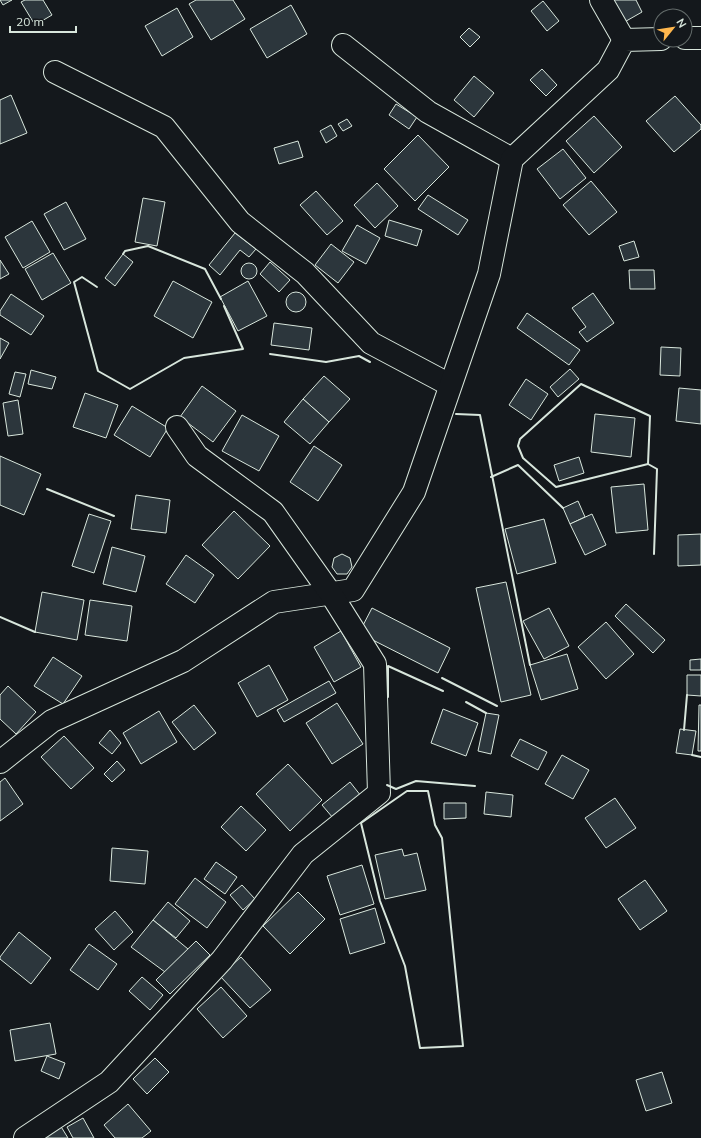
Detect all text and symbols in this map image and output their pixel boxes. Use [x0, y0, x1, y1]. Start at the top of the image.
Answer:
scale bar [10, 8, 76, 34]
north arrow [653, 8, 693, 48]
text: 20 m [16, 14, 44, 29]
text: N [674, 16, 690, 30]

